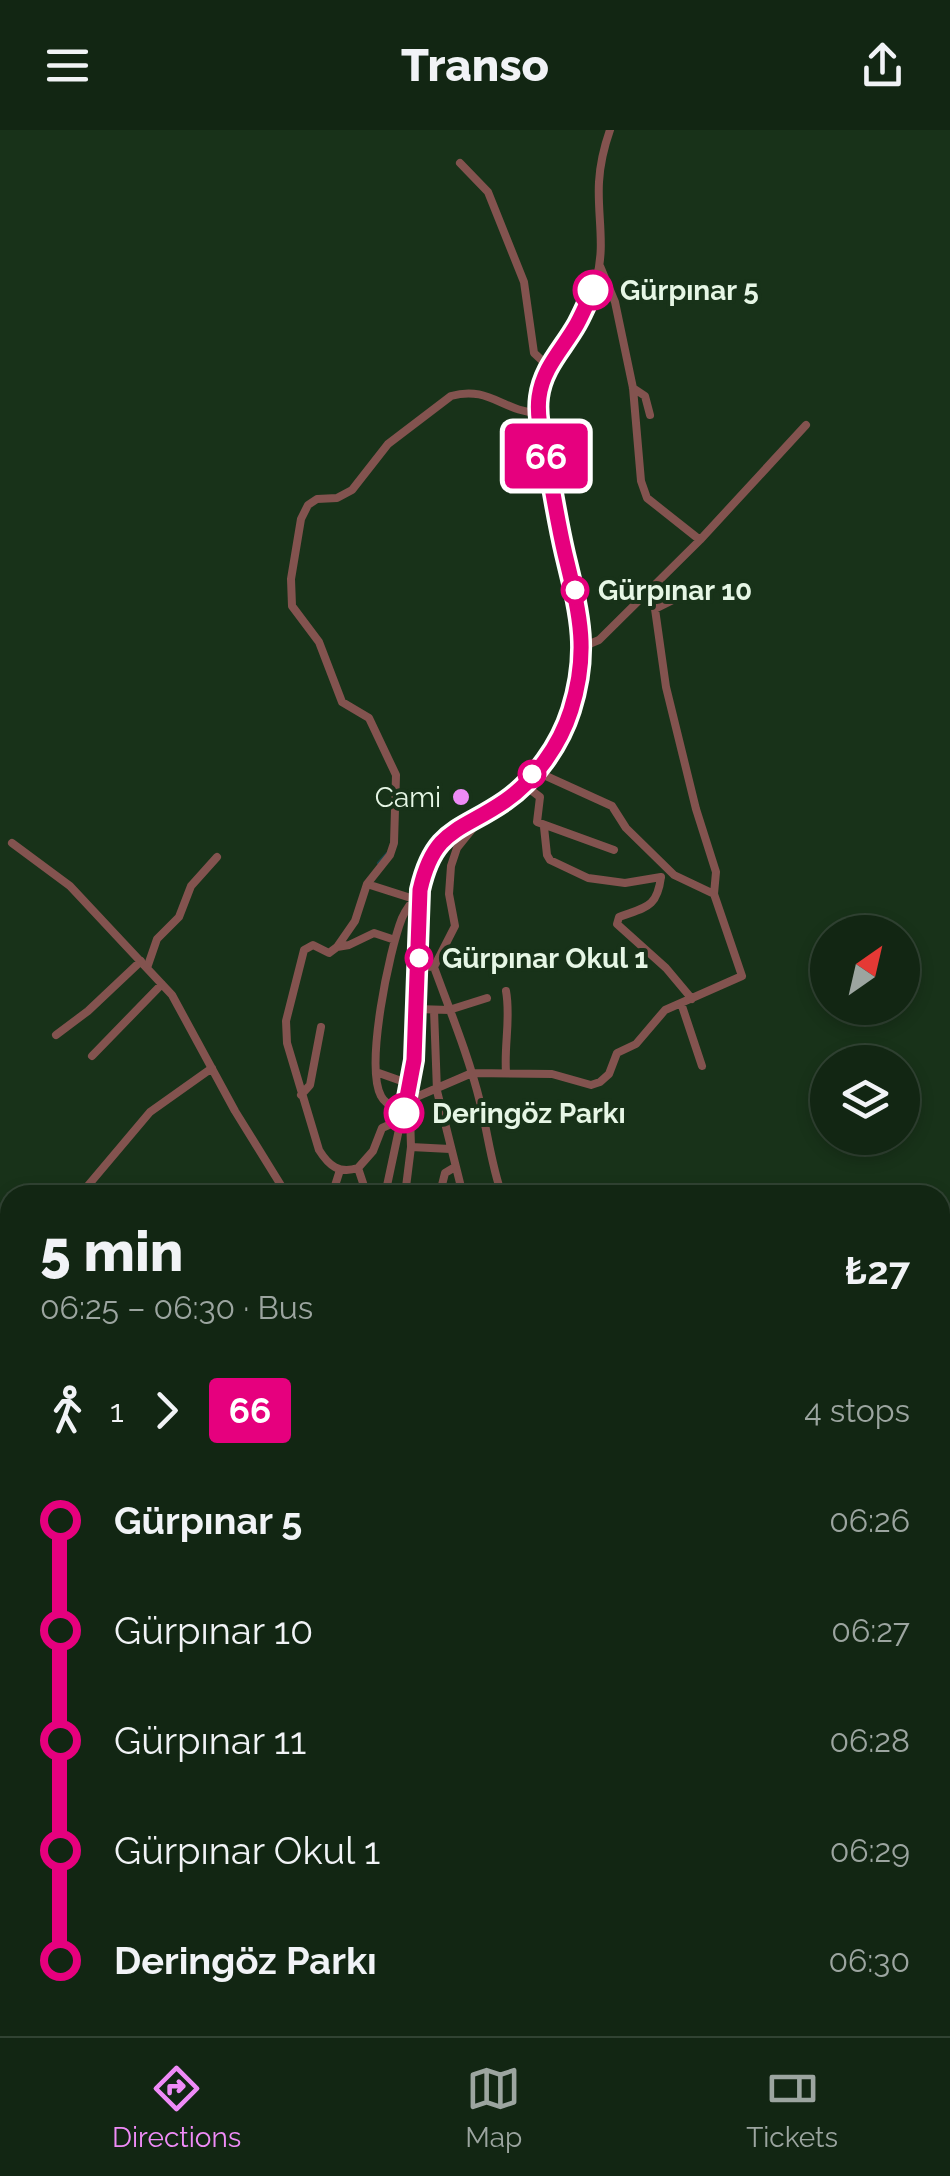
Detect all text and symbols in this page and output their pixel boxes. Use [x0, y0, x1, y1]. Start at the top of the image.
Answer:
icon: menu [40, 38, 95, 93]
icon: share [855, 38, 910, 93]
text: Transo [401, 39, 549, 92]
marker: Gürpınar 5 [574, 271, 612, 309]
place label: Gürpınar 5 [620, 274, 759, 307]
line badge: 66 [501, 424, 591, 488]
text: 66 [525, 436, 567, 477]
place label: Gürpınar 10 [598, 574, 752, 607]
marker: Gürpınar 10 [562, 577, 588, 603]
unlabelled marker [519, 761, 545, 787]
place label: Cami [375, 781, 441, 814]
marker: Cami [450, 786, 472, 808]
north arrow [810, 915, 920, 1025]
map controls [810, 915, 920, 1155]
place label: Gürpınar Okul 1 [442, 942, 648, 975]
marker: Gürpınar Okul 1 [406, 945, 432, 971]
button: layers [810, 1045, 920, 1155]
marker: Deringöz Parkı [385, 1094, 423, 1132]
place label: Deringöz Parkı [432, 1097, 626, 1130]
text: 5 min [40, 1219, 183, 1284]
text: ₺27 [845, 1248, 910, 1293]
text: 06:25 – 06:30 · Bus [40, 1289, 313, 1326]
icon: walk [40, 1383, 95, 1438]
icon: forward [139, 1383, 194, 1438]
text: 66 [229, 1390, 271, 1431]
text: 1 [110, 1392, 124, 1429]
text: 4 stops [804, 1392, 910, 1429]
text: Gürpınar 5 [114, 1498, 302, 1543]
text: 06:26 [829, 1502, 910, 1539]
text: Gürpınar 10 [114, 1608, 313, 1653]
text: 06:27 [831, 1612, 910, 1649]
text: Gürpınar 11 [114, 1718, 306, 1763]
text: 06:28 [829, 1722, 910, 1759]
text: Gürpınar Okul 1 [114, 1828, 380, 1873]
text: 06:29 [830, 1832, 910, 1869]
text: Deringöz Parkı [114, 1938, 377, 1983]
text: 06:30 [828, 1942, 910, 1979]
tab: Directions [112, 2061, 241, 2154]
tab: Map [465, 2061, 522, 2154]
tab: Tickets [746, 2061, 838, 2154]

